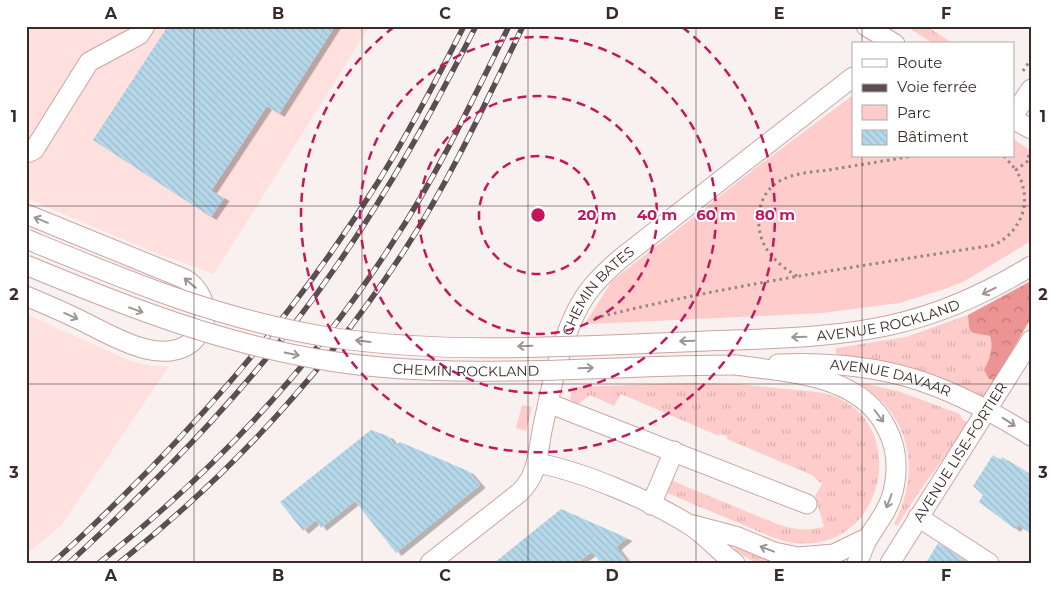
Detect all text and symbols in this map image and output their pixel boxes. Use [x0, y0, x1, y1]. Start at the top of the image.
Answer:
text: A [104, 4, 118, 23]
text: B [272, 4, 284, 23]
text: C [439, 4, 451, 23]
text: D [605, 4, 619, 23]
text: E [774, 4, 784, 23]
text: F [941, 4, 951, 23]
legend [852, 42, 1014, 158]
text: Route [897, 53, 942, 72]
text: Voie ferrée [897, 77, 977, 96]
text: Parc [897, 103, 931, 122]
text: 1 [11, 107, 17, 126]
text: 1 [1040, 107, 1046, 126]
text: Bâtiment [897, 127, 969, 146]
text: 20 m [577, 205, 617, 224]
text: 40 m [637, 205, 677, 224]
text: 60 m [696, 205, 736, 224]
text: 80 m [755, 205, 795, 224]
centre of rings [529, 206, 547, 224]
one-way arrow [34, 215, 49, 224]
street label: CHEMIN BATES [558, 242, 638, 338]
one-way arrow [183, 278, 196, 289]
text: 2 [9, 285, 19, 304]
text: 2 [1038, 285, 1048, 304]
one-way arrow [981, 286, 996, 296]
street label: AVENUE ROCKLAND [816, 295, 962, 345]
one-way arrow [128, 306, 143, 315]
one-way arrow [63, 311, 78, 321]
one-way arrow [791, 332, 807, 342]
one-way arrow [355, 336, 371, 346]
one-way arrow [680, 336, 696, 346]
one-way arrow [517, 342, 533, 351]
one-way arrow [284, 350, 300, 359]
street label: AVENUE DAVAAR [829, 355, 954, 401]
street label: CHEMIN ROCKLAND [392, 359, 539, 380]
one-way arrow [578, 363, 594, 373]
street label: AVENUE LISE-FORTIER [909, 379, 1011, 525]
one-way arrow [874, 409, 885, 422]
one-way arrow [1002, 417, 1016, 428]
text: 3 [8, 463, 19, 482]
text: 3 [1037, 463, 1048, 482]
one-way arrow [884, 493, 894, 508]
one-way arrow [760, 544, 775, 553]
text: A [104, 566, 118, 585]
text: B [272, 566, 284, 585]
text: C [439, 566, 451, 585]
text: D [605, 566, 619, 585]
text: E [774, 566, 784, 585]
text: F [941, 566, 951, 585]

